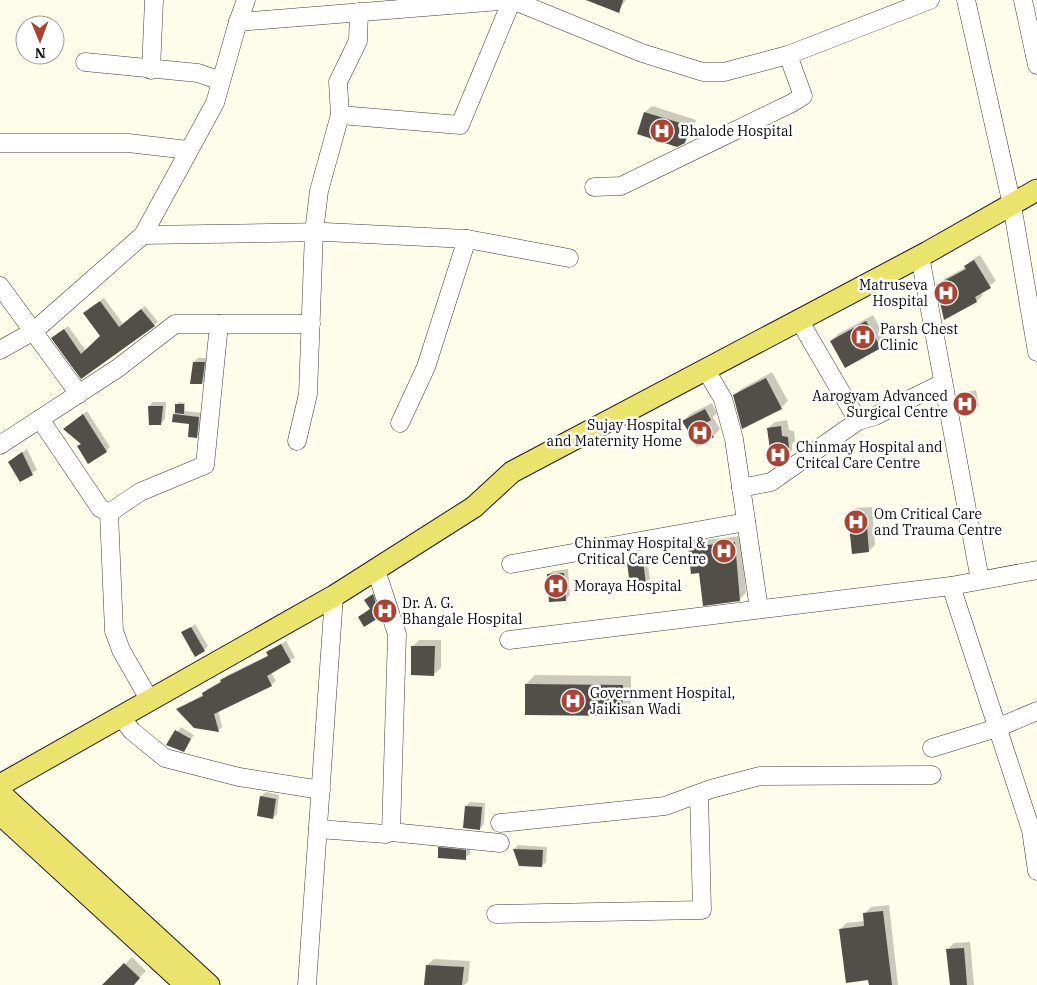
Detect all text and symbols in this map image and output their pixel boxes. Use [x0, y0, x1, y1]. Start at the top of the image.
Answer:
north arrow [15, 15, 65, 65]
text: N [35, 44, 46, 62]
hospital icon: Bhalode Hospital [649, 118, 675, 144]
place label: Bhalode Hospital [680, 122, 793, 140]
place label: Matruseva Hospital [859, 276, 928, 310]
hospital icon: Matruseva Hospital [933, 280, 959, 306]
place label: Parsh Chest Clinic [880, 320, 958, 354]
hospital icon: Parsh Chest Clinic [850, 324, 876, 350]
place label: Aarogyam Advanced Surgical Centre [812, 387, 948, 421]
hospital icon: Aarogyam Advanced Surgical Centre [952, 391, 978, 417]
place label: Sujay Hospital and Maternity Home [547, 416, 682, 450]
hospital icon: Sujay Hospital and Maternity Home [687, 420, 713, 446]
place label: Chinmay Hospital and Critcal Care Centre [796, 438, 943, 472]
hospital icon: Chinmay Hospital and Critcal Care Centre [765, 442, 791, 468]
place label: Om Critical Care and Trauma Centre [874, 505, 1002, 539]
hospital icon: Om Critical Care and Trauma Centre [843, 509, 869, 535]
place label: Chinmay Hospital & Critical Care Centre [575, 534, 706, 568]
hospital icon: Chinmay Hospital & Critical Care Centre [711, 538, 737, 564]
hospital icon: Moraya Hospital [543, 573, 569, 599]
place label: Moraya Hospital [574, 577, 682, 595]
place label: Dr. A. G. Bhangale Hospital [402, 594, 522, 628]
hospital icon: Dr. A. G. Bhangale Hospital [372, 598, 398, 624]
place label: Government Hospital, Jaikisan Wadi [590, 684, 735, 718]
hospital icon: Government Hospital, Jaikisan Wadi [560, 688, 586, 714]

